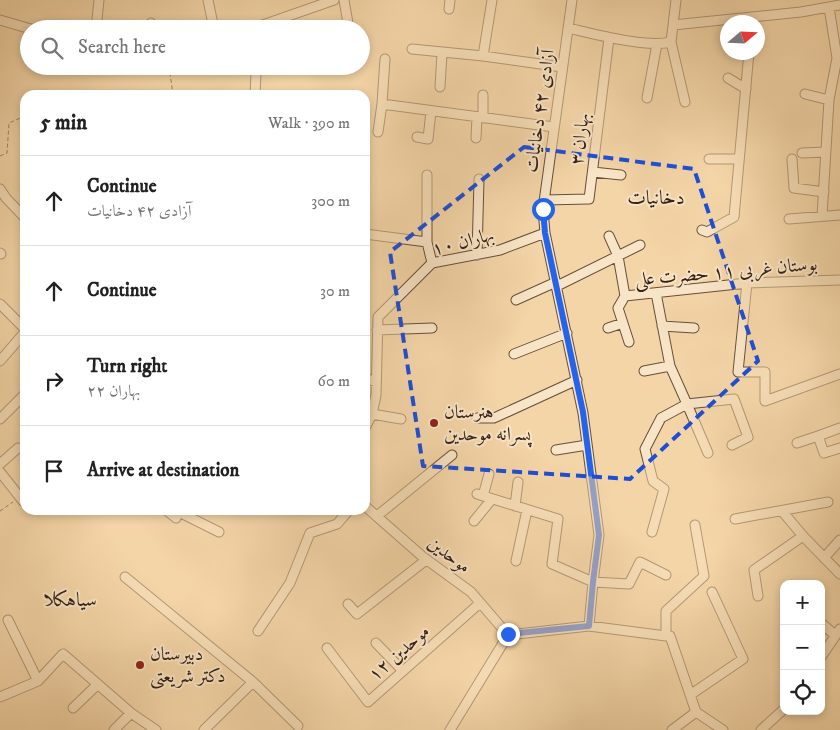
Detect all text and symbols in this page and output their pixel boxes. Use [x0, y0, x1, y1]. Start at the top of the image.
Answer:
north arrow [720, 15, 765, 60]
search box [20, 20, 370, 75]
icon: search [38, 34, 66, 62]
text: Search here [78, 36, 166, 59]
street label: آزادی ۴۲ دخانیات [520, 46, 560, 174]
text: 5 min [40, 110, 87, 136]
street label: بهاران ۳ [565, 112, 595, 166]
text: Walk · 390 m [268, 113, 350, 133]
text: Continue [87, 175, 157, 198]
district label: دخانیات [627, 186, 685, 211]
icon: ahead [40, 187, 68, 215]
text: 300 m [311, 191, 350, 211]
route start [532, 198, 555, 221]
text: آزادی ۴۲ دخانیات [87, 201, 191, 221]
street label: بهاران ۱۰ [429, 223, 497, 261]
street label: بوستان غربی ۱۱ حضرت علی [634, 253, 818, 293]
icon: ahead [40, 277, 68, 305]
text: Continue [87, 279, 157, 302]
text: 30 m [320, 281, 350, 301]
text: Turn right [87, 355, 167, 378]
icon: right [40, 367, 68, 395]
text: 60 m [318, 371, 350, 391]
text: بهاران ۲۲ [87, 381, 140, 401]
place label: هنرستان پسرانه موحدین [444, 401, 533, 448]
marker: هنرستان پسرانه موحدین [428, 417, 440, 429]
icon: arrive [40, 457, 68, 485]
text: Arrive at destination [87, 459, 239, 482]
street label: موحدین [423, 531, 475, 579]
map controls [780, 580, 825, 715]
button: + [780, 580, 825, 625]
district label: سیاهکلا [43, 588, 97, 613]
street label: موحدین ۱۲ [363, 620, 435, 686]
route end [497, 623, 520, 646]
button: − [780, 625, 825, 670]
place label: دبیرستان دکتر شریعتی [150, 643, 226, 689]
marker: دبیرستان دکتر شریعتی [134, 659, 146, 671]
button: locate [780, 670, 825, 715]

